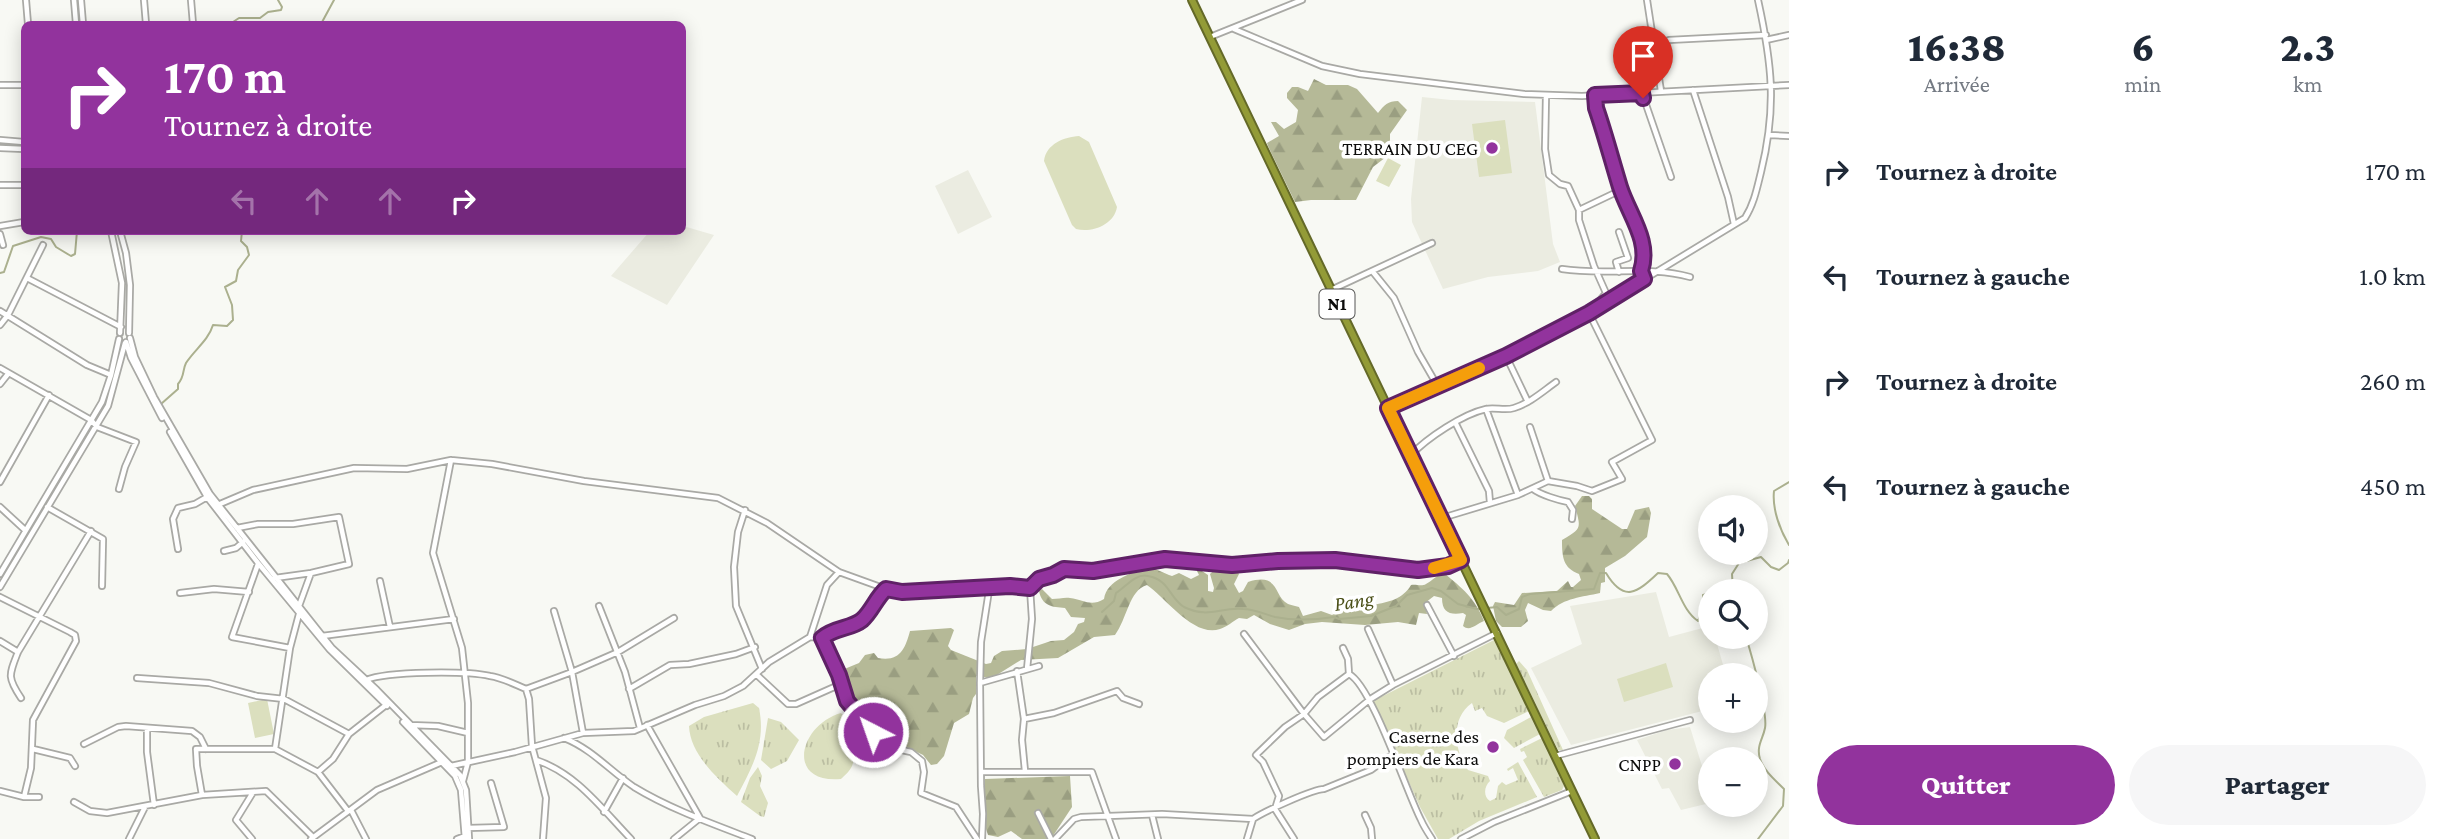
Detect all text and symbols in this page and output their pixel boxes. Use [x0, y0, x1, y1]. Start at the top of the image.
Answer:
text: 16:38 [1908, 23, 2006, 70]
text: 6 [2131, 23, 2155, 70]
text: 2.3 [2280, 23, 2335, 70]
pin [1613, 26, 1673, 98]
icon: arrive [1624, 37, 1662, 75]
icon: right [49, 49, 140, 140]
text: 170 m [164, 49, 286, 104]
text: Arrivée [1924, 71, 1990, 97]
text: min [2125, 71, 2161, 97]
text: km [2293, 71, 2322, 97]
text: Tournez à droite [164, 107, 372, 143]
place label: TERRAIN DU CEG [1342, 138, 1478, 159]
marker: TERRAIN DU CEG [1484, 140, 1500, 156]
icon: right [1817, 153, 1855, 191]
text: Tournez à droite [1876, 157, 2057, 186]
text: 170 m [2365, 157, 2426, 186]
icon: left [225, 182, 263, 220]
icon: ahead [298, 182, 336, 220]
icon: ahead [371, 182, 409, 220]
icon: right [444, 182, 482, 220]
icon: left [1817, 258, 1855, 296]
text: Tournez à gauche [1876, 262, 2070, 291]
text: 1.0 km [2359, 262, 2426, 291]
road number: N1 [1320, 290, 1354, 318]
icon: right [1817, 363, 1855, 401]
text: Tournez à droite [1876, 367, 2057, 396]
text: 260 m [2360, 367, 2426, 396]
icon: left [1817, 468, 1855, 506]
text: Tournez à gauche [1876, 472, 2070, 501]
text: 450 m [2360, 472, 2426, 501]
map controls [1698, 495, 1768, 817]
button: sound [1698, 495, 1768, 565]
button: search [1698, 579, 1768, 649]
water label: Pang [1332, 586, 1376, 616]
button: + [1698, 663, 1768, 733]
position arrow [836, 695, 910, 769]
place label: Caserne des pompiers de Kara [1347, 726, 1479, 769]
marker: Caserne des pompiers de Kara [1485, 739, 1501, 755]
button: Quitter [1817, 745, 2115, 825]
button: Partager [2129, 745, 2426, 825]
button: − [1698, 747, 1768, 817]
place label: CNPP [1618, 754, 1661, 775]
marker: CNPP [1667, 756, 1683, 772]

